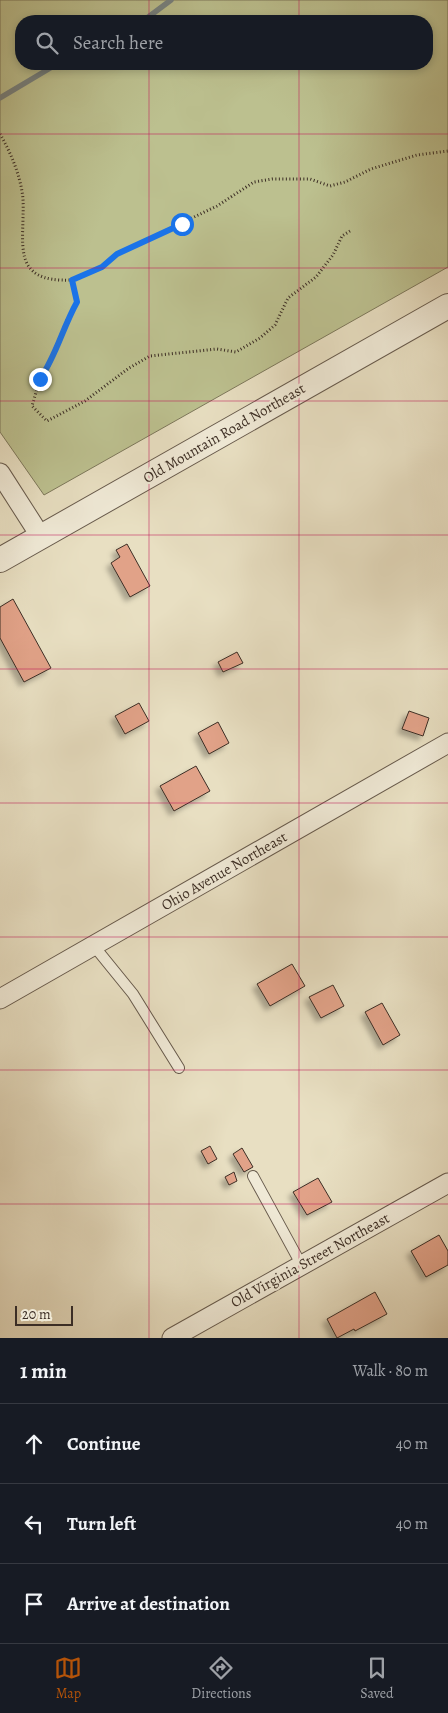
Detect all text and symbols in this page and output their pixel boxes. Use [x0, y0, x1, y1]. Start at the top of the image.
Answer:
search box [15, 15, 433, 70]
icon: search [33, 29, 61, 57]
text: Search here [73, 30, 163, 56]
route start [171, 213, 194, 236]
route end [29, 368, 52, 391]
street label: Old Mountain Road Northeast [139, 378, 309, 488]
street label: Ohio Avenue Northeast [157, 827, 291, 915]
street label: Old Virginia Street Northeast [227, 1208, 393, 1312]
scale bar [15, 1303, 72, 1326]
text: 20 m [22, 1305, 51, 1324]
text: 1 min [20, 1357, 67, 1385]
text: Walk · 80 m [353, 1360, 428, 1382]
icon: ahead [20, 1430, 48, 1458]
text: Continue [67, 1431, 141, 1457]
text: 40 m [396, 1433, 428, 1455]
icon: left [20, 1510, 48, 1538]
text: Turn left [67, 1511, 136, 1537]
text: 40 m [396, 1513, 428, 1535]
icon: arrive [20, 1590, 48, 1618]
text: Arrive at destination [67, 1591, 230, 1617]
tab: Map [54, 1654, 82, 1703]
tab: Directions [191, 1654, 251, 1703]
tab: Saved [360, 1654, 394, 1703]

